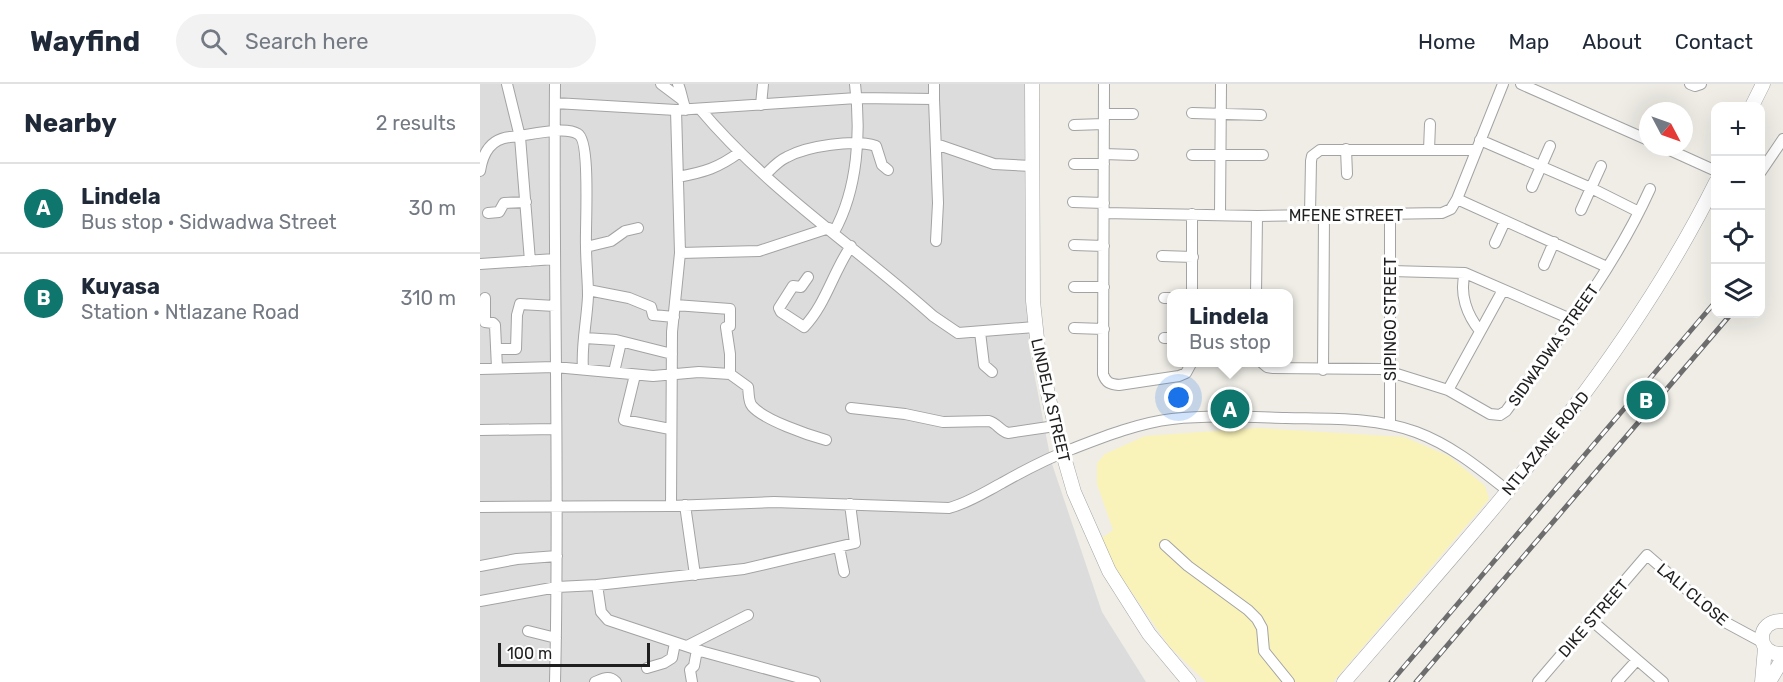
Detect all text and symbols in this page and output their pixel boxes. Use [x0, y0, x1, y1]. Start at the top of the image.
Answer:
search box [176, 14, 596, 68]
text: Wayfind [30, 25, 140, 58]
icon: search [197, 25, 230, 58]
text: Search here [245, 28, 369, 55]
text: Home [1418, 29, 1475, 54]
text: Map [1508, 29, 1549, 54]
text: About [1582, 29, 1642, 54]
text: Contact [1675, 29, 1753, 54]
north arrow [1639, 102, 1693, 156]
map controls [1711, 102, 1765, 318]
button: + [1711, 102, 1765, 156]
text: Nearby [24, 108, 117, 139]
text: 2 results [376, 111, 456, 135]
button: − [1711, 156, 1765, 210]
text: Lindela [81, 183, 161, 210]
text: A [36, 196, 51, 220]
text: 30 m [409, 196, 456, 220]
street label: MFENE STREET [1289, 206, 1403, 225]
text: Bus stop · Sidwadwa Street [81, 210, 337, 234]
button: locate [1711, 210, 1765, 264]
street label: SIPINGO STREET [1381, 257, 1400, 381]
button: layers [1711, 264, 1765, 318]
text: Kuyasa [81, 273, 160, 300]
street label: SIDWADWA STREET [1504, 281, 1603, 410]
text: B [36, 286, 51, 310]
text: 310 m [400, 286, 456, 310]
popup [1167, 289, 1293, 367]
text: Station · Ntlazane Road [81, 300, 299, 324]
text: Lindela [1189, 303, 1269, 330]
text: Bus stop [1189, 330, 1271, 354]
street label: LINDELA STREET [1027, 336, 1074, 464]
pin: B [1626, 378, 1666, 422]
your location [1164, 383, 1193, 412]
pin: A [1210, 386, 1250, 432]
street label: NTLAZANE ROAD [1498, 388, 1593, 499]
street label: LALI CLOSE [1653, 559, 1732, 630]
street label: DIKE STREET [1554, 576, 1632, 661]
scale bar [498, 640, 650, 668]
text: 100 m [507, 644, 552, 663]

